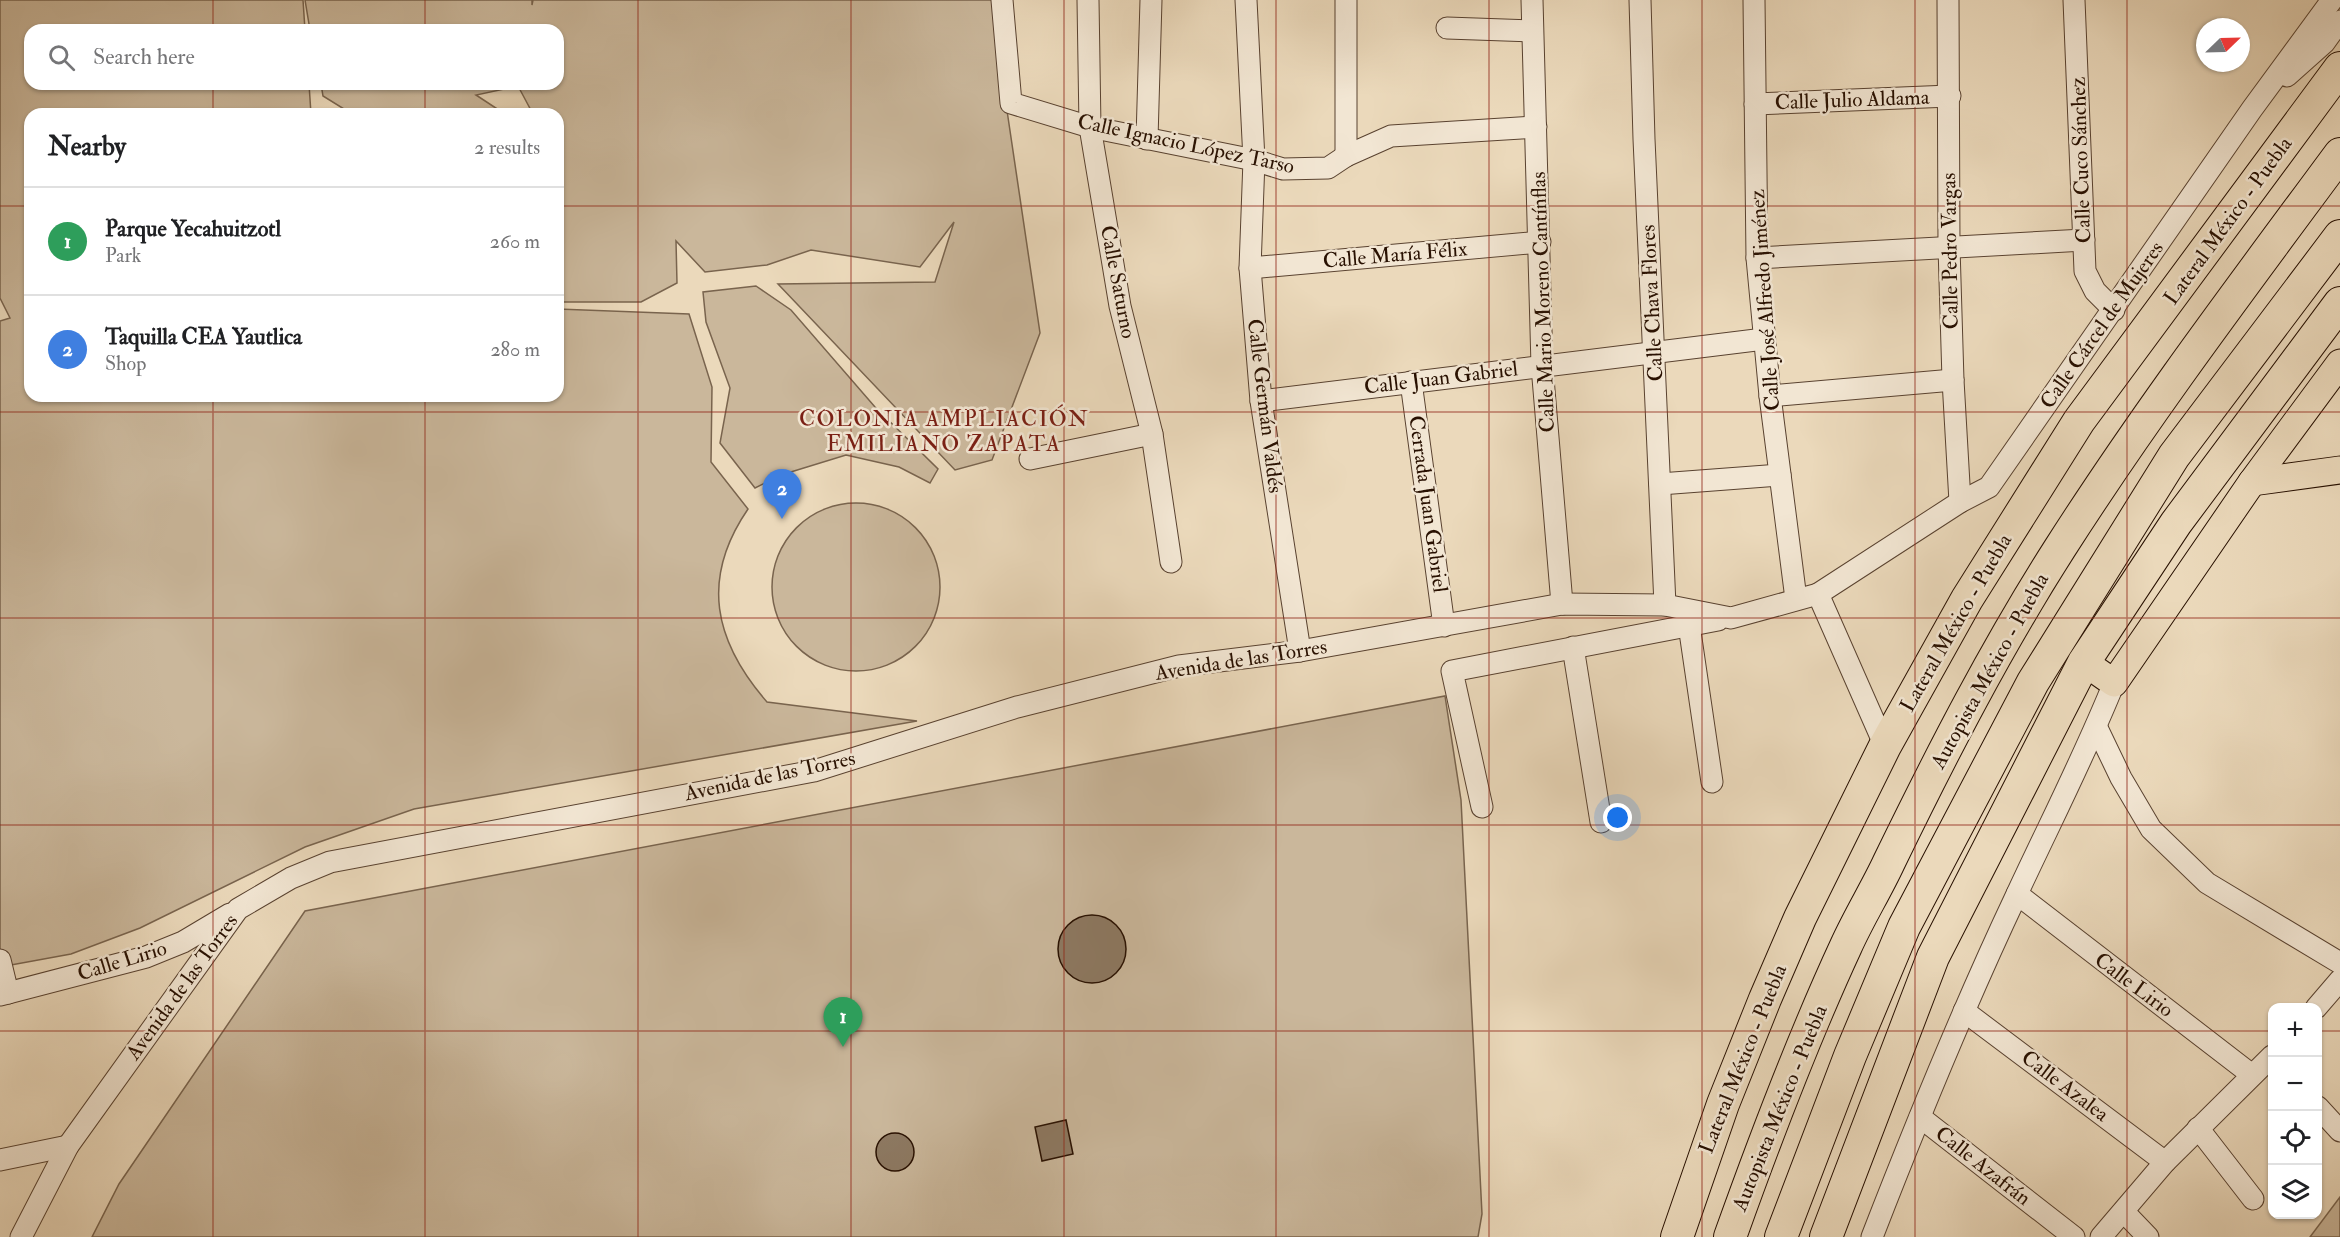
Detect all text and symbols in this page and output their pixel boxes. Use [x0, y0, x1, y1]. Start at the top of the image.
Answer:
north arrow [2196, 18, 2250, 72]
search box [24, 24, 564, 90]
icon: search [45, 41, 78, 74]
text: Search here [93, 43, 195, 71]
street label: Calle Cuco Sánchez [2065, 76, 2097, 244]
street label: Calle Julio Aldama [1774, 84, 1930, 116]
street label: Calle Ignacio López Tarso [1075, 108, 1297, 180]
text: Nearby [48, 131, 126, 163]
street label: Lateral México - Puebla [2158, 131, 2298, 310]
text: 2 results [474, 135, 540, 160]
street label: Calle Mario Moreno Cantínflas [1525, 171, 1561, 433]
street label: Calle Pedro Vargas [1935, 172, 1965, 330]
street label: Calle José Alfredo Jiménez [1744, 188, 1786, 412]
text: Parque Yecahuitzotl [105, 215, 281, 243]
street label: Calle Saturno [1094, 223, 1142, 341]
street label: Calle Chava Flores [1634, 224, 1670, 382]
text: 1 [64, 229, 71, 254]
text: 260 m [490, 229, 540, 254]
street label: Calle María Félix [1322, 235, 1469, 275]
street label: Calle Cárcel de Mujeres [2034, 236, 2170, 414]
text: Park [105, 243, 141, 268]
street label: Calle Germán Valdés [1241, 317, 1289, 495]
text: Taquilla CEA Yautlica [105, 323, 302, 351]
text: 2 [62, 337, 73, 362]
text: 280 m [490, 337, 540, 362]
text: Shop [105, 351, 146, 376]
street label: Calle Juan Gabriel [1363, 355, 1520, 401]
district label: COLONIA AMPLIACIÓN EMILIANO ZAPATA [799, 404, 1089, 458]
street label: Cerrada Juan Gabriel [1402, 414, 1454, 595]
pin: 2 [762, 470, 802, 519]
street label: Lateral México - Puebla [1894, 529, 2018, 717]
street label: Autopista México - Puebla [1924, 568, 2055, 775]
street label: Avenida de las Torres [1152, 633, 1329, 687]
street label: Avenida de las Torres [681, 745, 858, 807]
your location [1603, 803, 1632, 832]
street label: Avenida de las Torres [119, 909, 244, 1066]
street label: Calle Lirio [74, 935, 170, 987]
street label: Calle Lirio [2089, 947, 2179, 1023]
street label: Lateral México - Puebla [1693, 960, 1793, 1158]
pin: 1 [824, 998, 862, 1047]
street label: Autopista México - Puebla [1726, 1001, 1834, 1216]
map controls [2268, 1003, 2322, 1219]
button: + [2268, 1003, 2322, 1057]
street label: Calle Azalea [2016, 1044, 2114, 1128]
button: − [2268, 1057, 2322, 1111]
button: locate [2268, 1111, 2322, 1165]
street label: Calle Azafrán [1930, 1120, 2036, 1212]
button: layers [2268, 1165, 2322, 1219]

